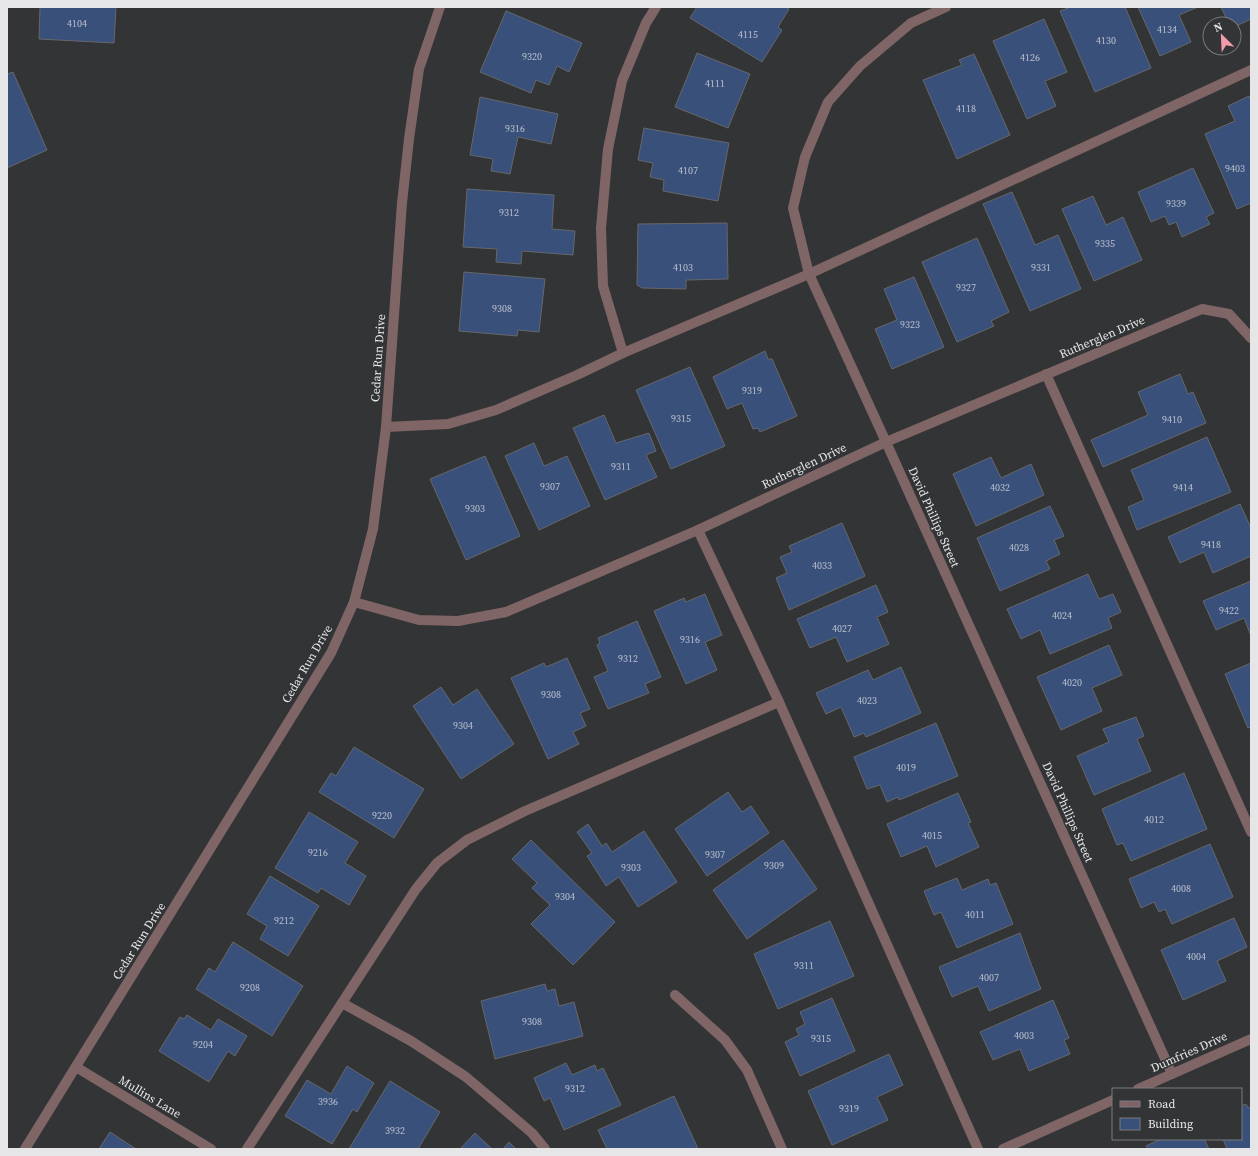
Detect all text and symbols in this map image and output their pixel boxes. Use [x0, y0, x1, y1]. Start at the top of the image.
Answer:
north arrow [1202, 16, 1242, 56]
house number: 4104 [67, 17, 87, 30]
text: N [1211, 19, 1225, 36]
house number: 4134 [1157, 23, 1177, 36]
house number: 4115 [738, 28, 758, 41]
house number: 4130 [1096, 34, 1116, 47]
house number: 9320 [522, 50, 542, 63]
house number: 4126 [1020, 51, 1040, 64]
house number: 4111 [705, 77, 725, 90]
house number: 4118 [956, 102, 976, 115]
house number: 9316 [505, 122, 525, 135]
house number: 9403 [1225, 162, 1245, 175]
house number: 4107 [678, 164, 698, 177]
house number: 9339 [1166, 197, 1186, 210]
house number: 9312 [499, 206, 519, 219]
house number: 9335 [1095, 237, 1115, 250]
house number: 4103 [673, 261, 693, 274]
house number: 9331 [1031, 261, 1051, 274]
house number: 9327 [956, 281, 976, 294]
house number: 9308 [492, 302, 512, 315]
street label: Rutherglen Drive [1057, 312, 1147, 362]
street label: Cedar Run Drive [367, 314, 389, 402]
house number: 9323 [900, 318, 920, 331]
house number: 9319 [742, 384, 762, 397]
house number: 9315 [671, 412, 691, 425]
house number: 9410 [1162, 413, 1182, 426]
street label: Rutherglen Drive [759, 439, 849, 493]
house number: 9311 [611, 460, 631, 473]
street label: David Phillips Street [905, 464, 963, 570]
house number: 9307 [540, 480, 560, 493]
house number: 4032 [990, 481, 1010, 494]
house number: 9414 [1173, 481, 1193, 494]
house number: 9303 [465, 502, 485, 515]
house number: 9418 [1201, 538, 1221, 551]
house number: 4028 [1009, 541, 1029, 554]
house number: 4033 [812, 559, 832, 572]
house number: 9422 [1219, 604, 1239, 617]
house number: 4024 [1052, 609, 1072, 622]
street label: Cedar Run Drive [278, 622, 336, 706]
house number: 4027 [832, 622, 852, 635]
house number: 9316 [680, 633, 700, 646]
house number: 9312 [618, 652, 638, 665]
house number: 4020 [1062, 676, 1082, 689]
house number: 9308 [541, 688, 561, 701]
house number: 4023 [857, 694, 877, 707]
house number: 9304 [453, 719, 473, 732]
street label: David Phillips Street [1039, 759, 1097, 865]
house number: 4019 [896, 761, 916, 774]
house number: 9220 [372, 809, 392, 822]
house number: 4012 [1144, 813, 1164, 826]
house number: 4015 [922, 829, 942, 842]
house number: 9216 [308, 846, 328, 859]
house number: 9307 [705, 848, 725, 861]
house number: 9309 [764, 859, 784, 872]
house number: 9303 [621, 861, 641, 874]
house number: 4008 [1171, 882, 1191, 895]
house number: 9304 [555, 890, 575, 903]
street label: Cedar Run Drive [109, 899, 169, 983]
house number: 4011 [965, 908, 985, 921]
house number: 9212 [274, 914, 294, 927]
house number: 4004 [1186, 950, 1206, 963]
house number: 9311 [794, 959, 814, 972]
house number: 4007 [979, 971, 999, 984]
house number: 9208 [240, 981, 260, 994]
house number: 9308 [522, 1015, 542, 1028]
street label: Dumfries Drive [1148, 1028, 1230, 1076]
house number: 4003 [1014, 1029, 1034, 1042]
house number: 9315 [811, 1032, 831, 1045]
house number: 9204 [193, 1038, 213, 1051]
street label: Mullins Lane [116, 1072, 184, 1122]
house number: 9312 [565, 1082, 585, 1095]
legend [1112, 1088, 1242, 1140]
house number: 3936 [318, 1095, 338, 1108]
text: Road [1148, 1096, 1175, 1112]
house number: 9319 [839, 1102, 859, 1115]
text: Building [1148, 1116, 1193, 1132]
house number: 3932 [385, 1124, 405, 1137]

